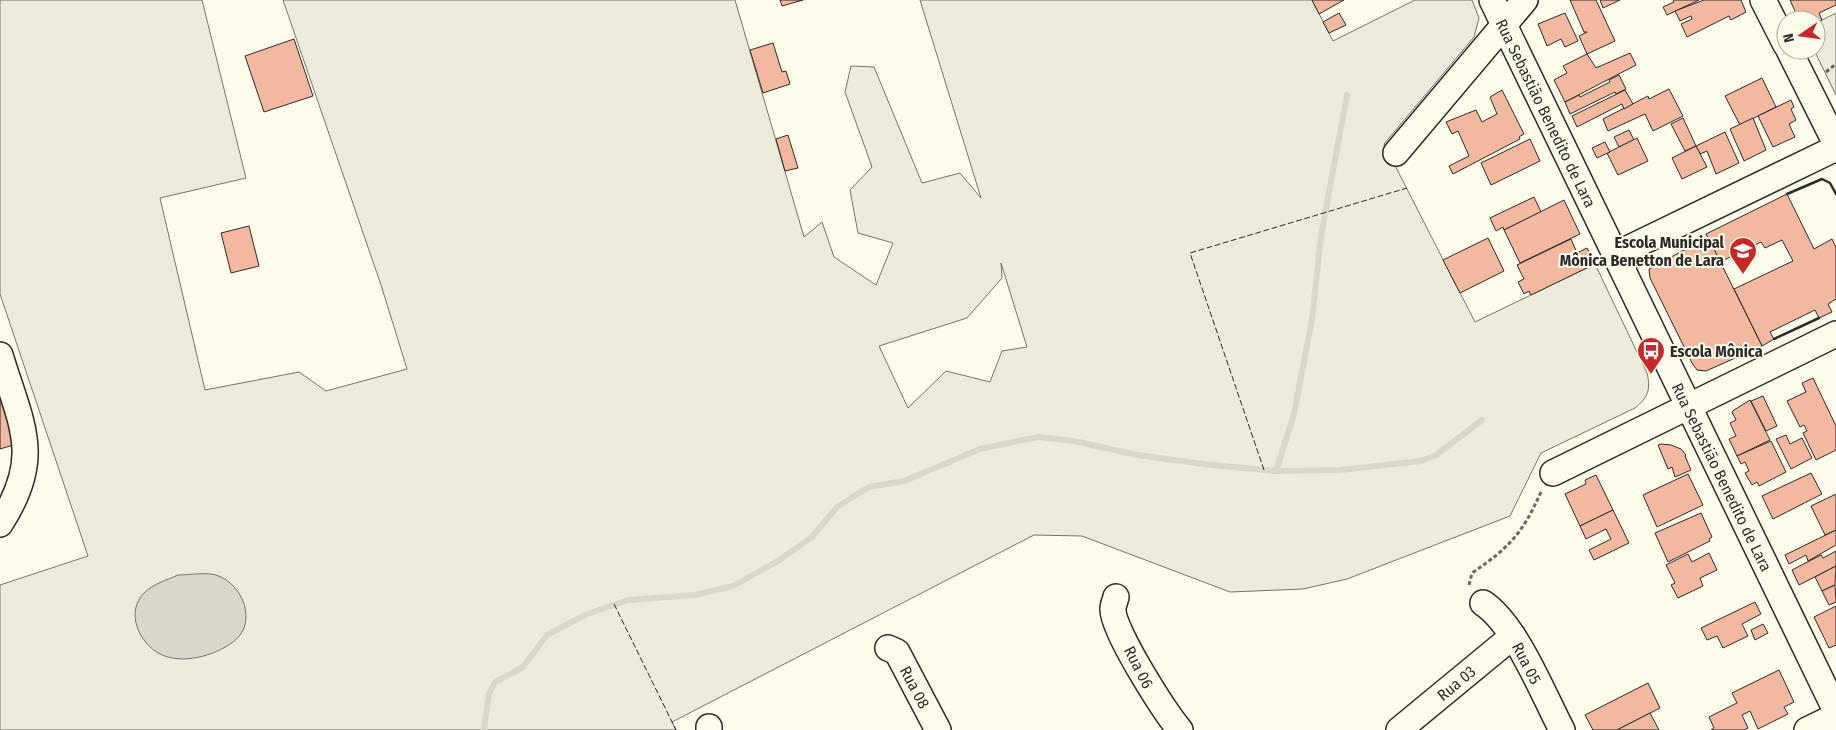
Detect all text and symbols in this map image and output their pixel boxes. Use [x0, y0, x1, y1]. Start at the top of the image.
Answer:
north arrow [1776, 10, 1826, 60]
street label: Rua Sebastião Benedito de Lara [1492, 16, 1600, 211]
text: N [1780, 32, 1798, 44]
place label: Escola Municipal Mônica Benetton de Lara [1560, 233, 1725, 270]
school or university icon: Escola Municipal Mônica Benetton de Lara [1728, 236, 1758, 275]
bus stop icon: Escola Mônica [1636, 336, 1666, 375]
place label: Escola Mônica [1670, 342, 1763, 361]
street label: Rua Sebastião Benedito de Lara [1668, 380, 1776, 575]
street label: Rua 05 [1508, 639, 1545, 687]
street label: Rua 06 [1120, 643, 1157, 692]
street label: Rua 03 [1433, 662, 1479, 705]
street label: Rua 08 [896, 663, 934, 712]

